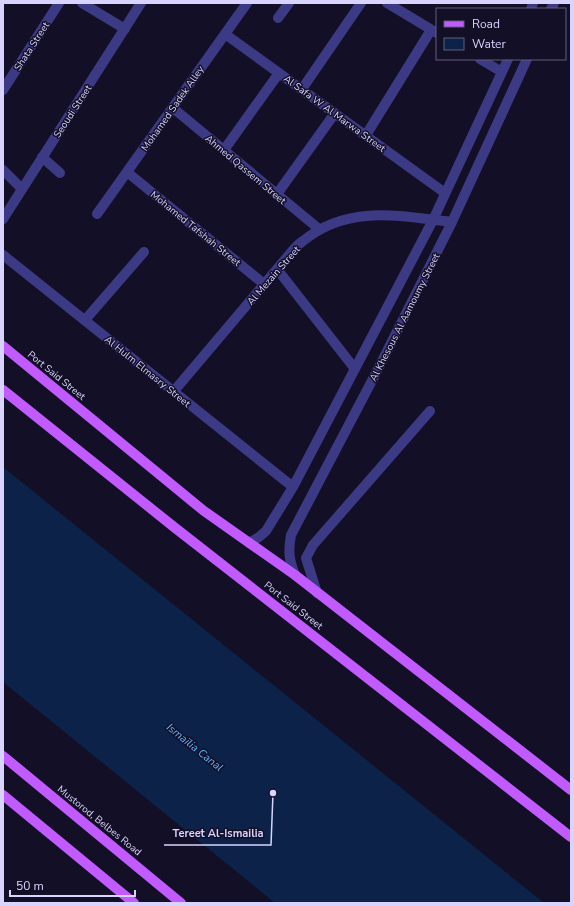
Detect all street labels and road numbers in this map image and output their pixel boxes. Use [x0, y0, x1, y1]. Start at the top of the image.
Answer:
street label: Shata Street [11, 19, 53, 74]
street label: Mohamed Sadek Alley [138, 62, 208, 154]
street label: Al Safa W Al Marwa Street [281, 72, 389, 156]
street label: Seoudi Street [50, 82, 95, 141]
street label: Ahmed Qassem Street [202, 132, 289, 208]
street label: Mohamed Tafshah Street [147, 188, 244, 270]
street label: Al Mezain Street [244, 243, 304, 308]
street label: Al Khesous Al Aamoumy Street [366, 251, 444, 384]
street label: Al Hulm Elmasry Street [102, 333, 194, 411]
street label: Port Said Street [24, 348, 89, 404]
street label: Port Said Street [261, 578, 326, 633]
street label: Mustorod, Belbes Road [54, 782, 145, 859]

